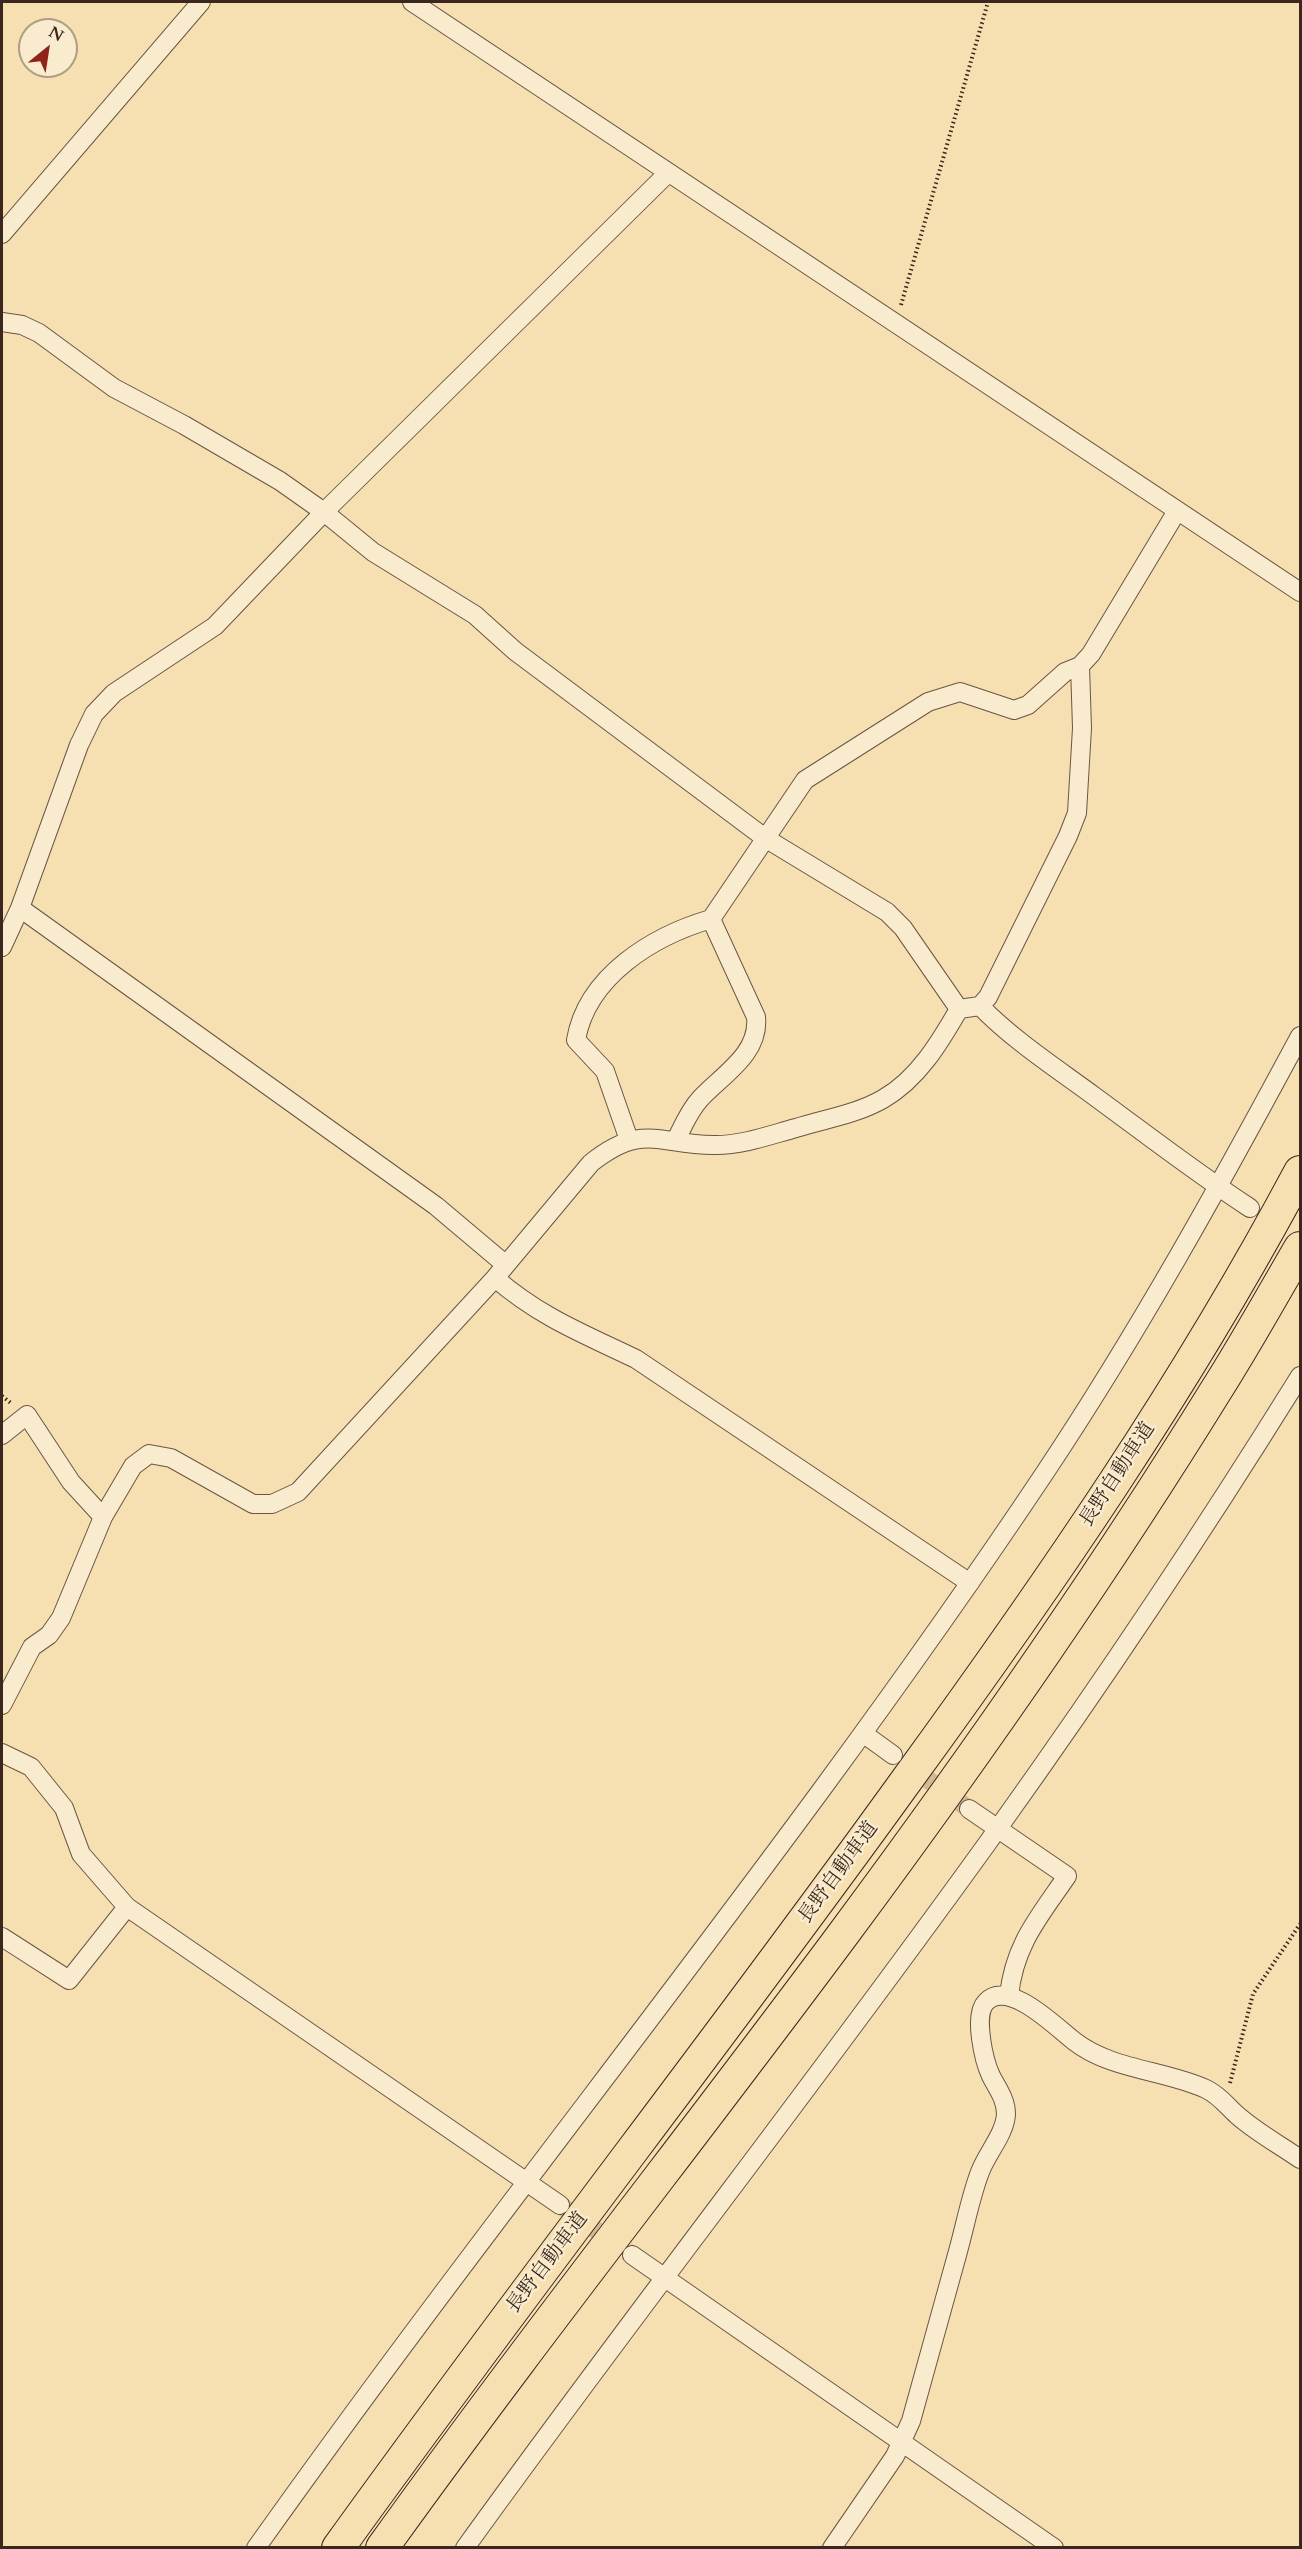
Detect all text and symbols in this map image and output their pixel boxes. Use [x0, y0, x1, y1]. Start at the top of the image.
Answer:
north arrow [18, 18, 78, 78]
text: N [44, 21, 68, 47]
street label: 長野自動車道 [1075, 1418, 1161, 1532]
street label: 長野自動車道 [794, 1817, 884, 1929]
street label: 長野自動車道 [502, 2208, 594, 2318]

